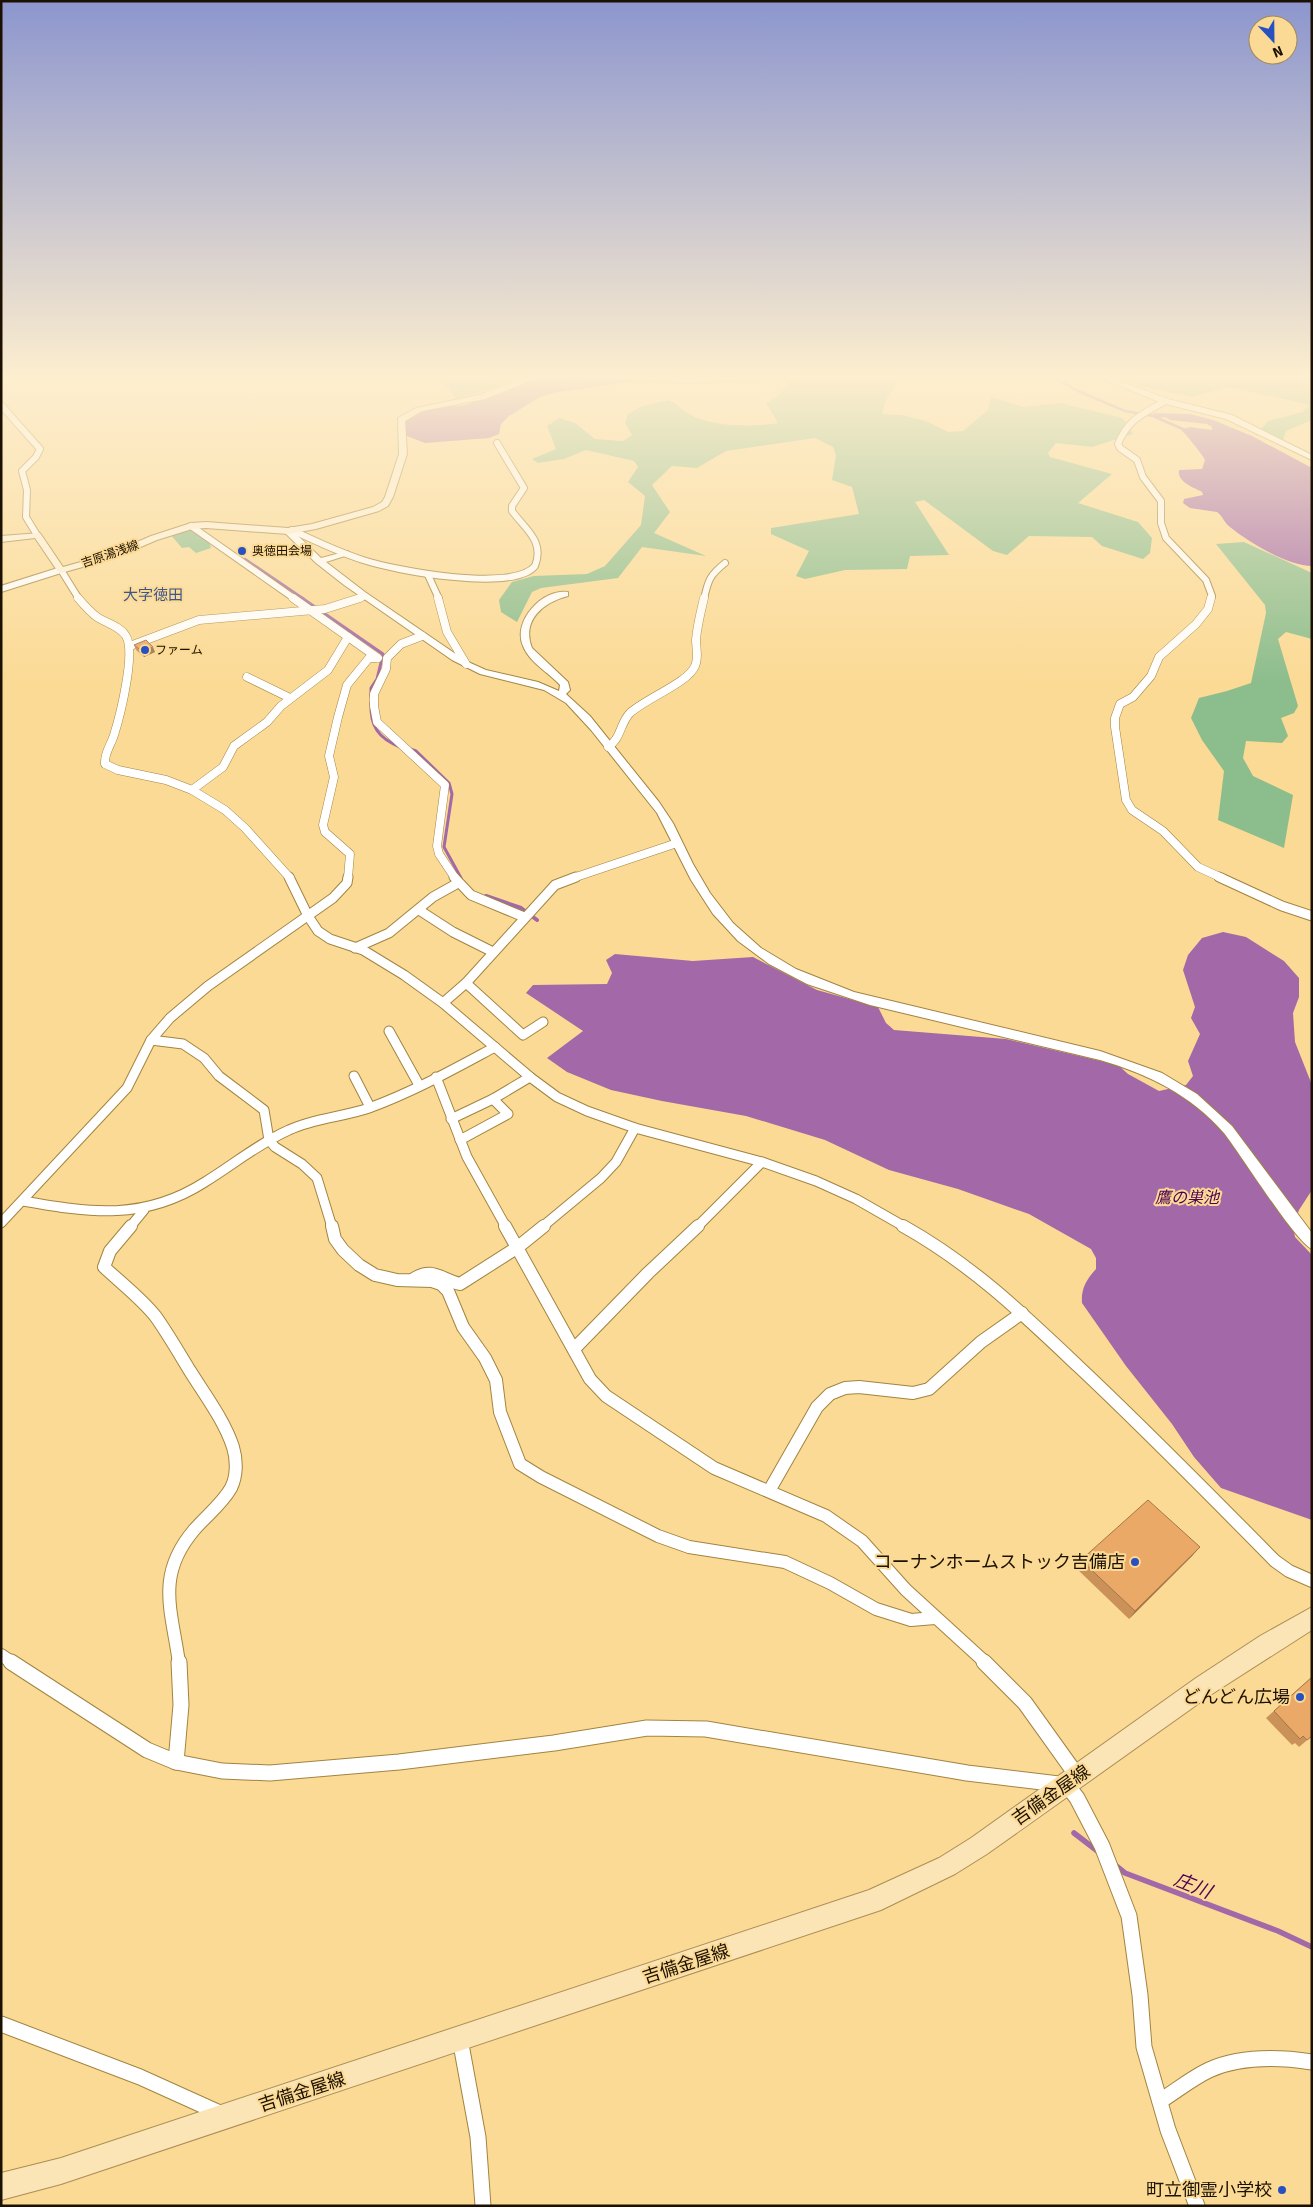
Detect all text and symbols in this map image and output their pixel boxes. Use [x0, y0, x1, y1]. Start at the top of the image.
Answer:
north arrow [1248, 15, 1298, 65]
text: N [1270, 42, 1285, 61]
street label: 吉原湯浅線 [79, 538, 141, 571]
place label: 奥徳田会場 [252, 544, 312, 559]
marker: 奥徳田会場 [236, 545, 248, 557]
district label: 大字徳田 [123, 586, 183, 604]
place label: ファーム [155, 643, 203, 658]
marker: ファーム [139, 644, 151, 656]
water label: 鷹の巣池 [1155, 1188, 1221, 1208]
place label: コーナンホームストック吉備店 [874, 1551, 1125, 1573]
marker: コーナンホームストック吉備店 [1129, 1556, 1141, 1568]
place label: どんどん広場 [1183, 1686, 1290, 1708]
marker: どんどん広場 [1294, 1691, 1306, 1703]
street label: 吉備金屋線 [1008, 1760, 1094, 1830]
water label: 庄川 [1171, 1868, 1217, 1905]
street label: 吉備金屋線 [640, 1940, 732, 1988]
street label: 吉備金屋線 [256, 2068, 348, 2116]
place label: 町立御霊小学校 [1146, 2179, 1272, 2201]
marker: 町立御霊小学校 [1276, 2184, 1288, 2196]

